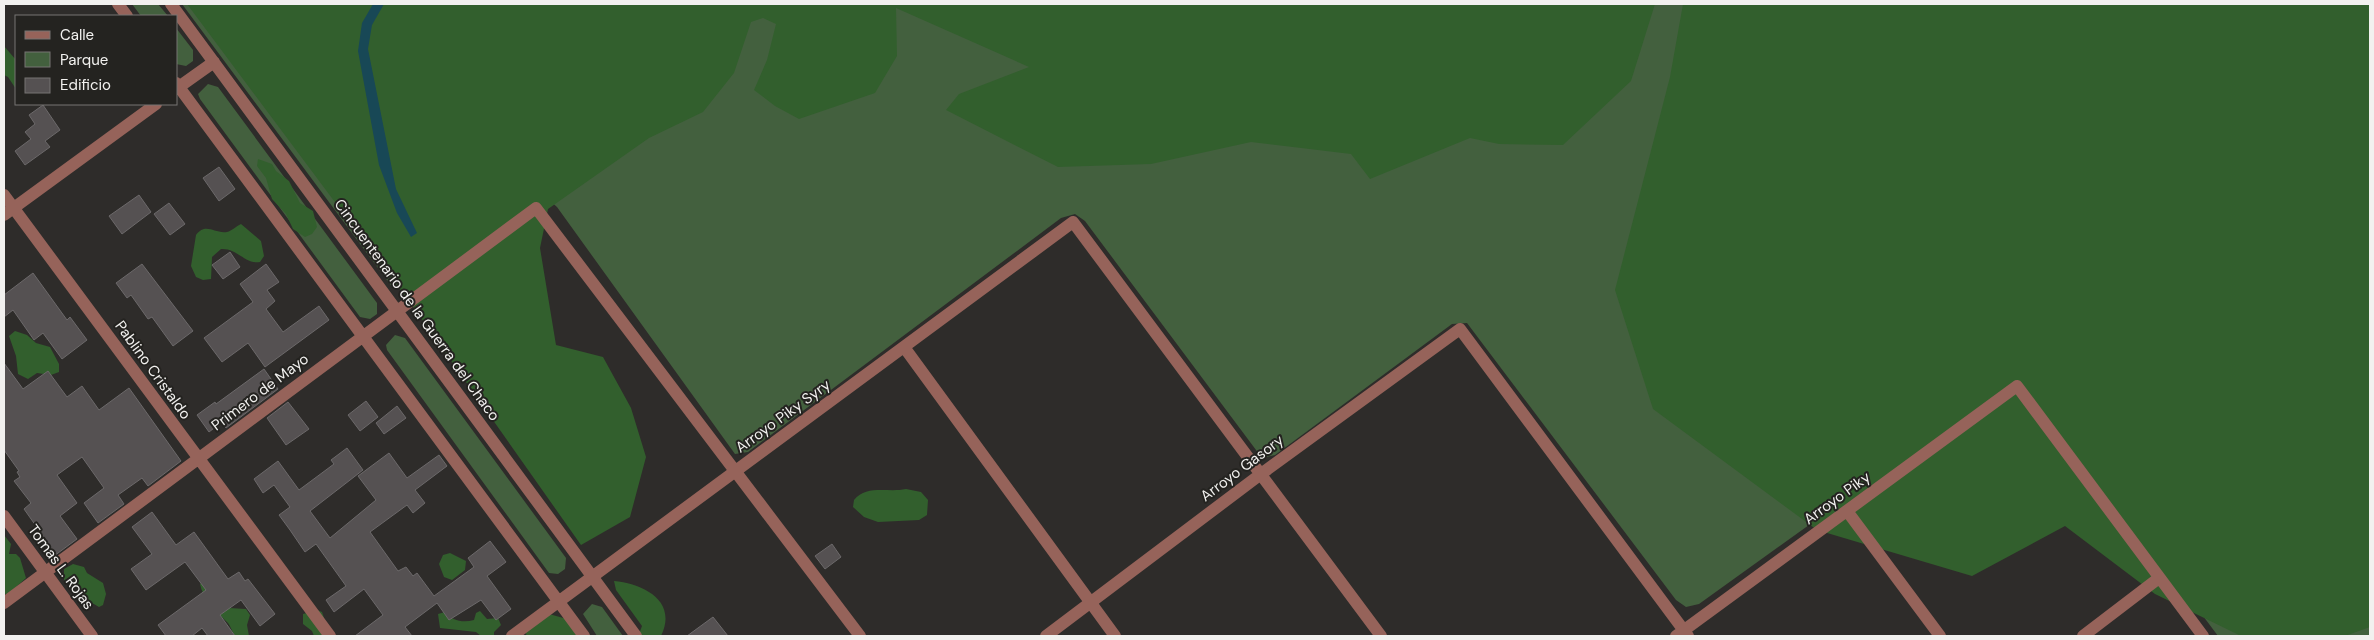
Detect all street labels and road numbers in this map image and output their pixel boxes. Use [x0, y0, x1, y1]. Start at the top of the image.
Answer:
street label: Cincuentenario de la Guerra del Chaco [330, 195, 504, 425]
street label: Pablino Cristaldo [110, 317, 196, 423]
street label: Primero de Mayo [207, 349, 313, 435]
street label: Arroyo Piky Syry [732, 374, 835, 457]
street label: Arroyo Gasory [1196, 430, 1288, 506]
street label: Arroyo Piky [1800, 467, 1875, 529]
street label: Tomas L. Rojas [23, 520, 99, 614]

